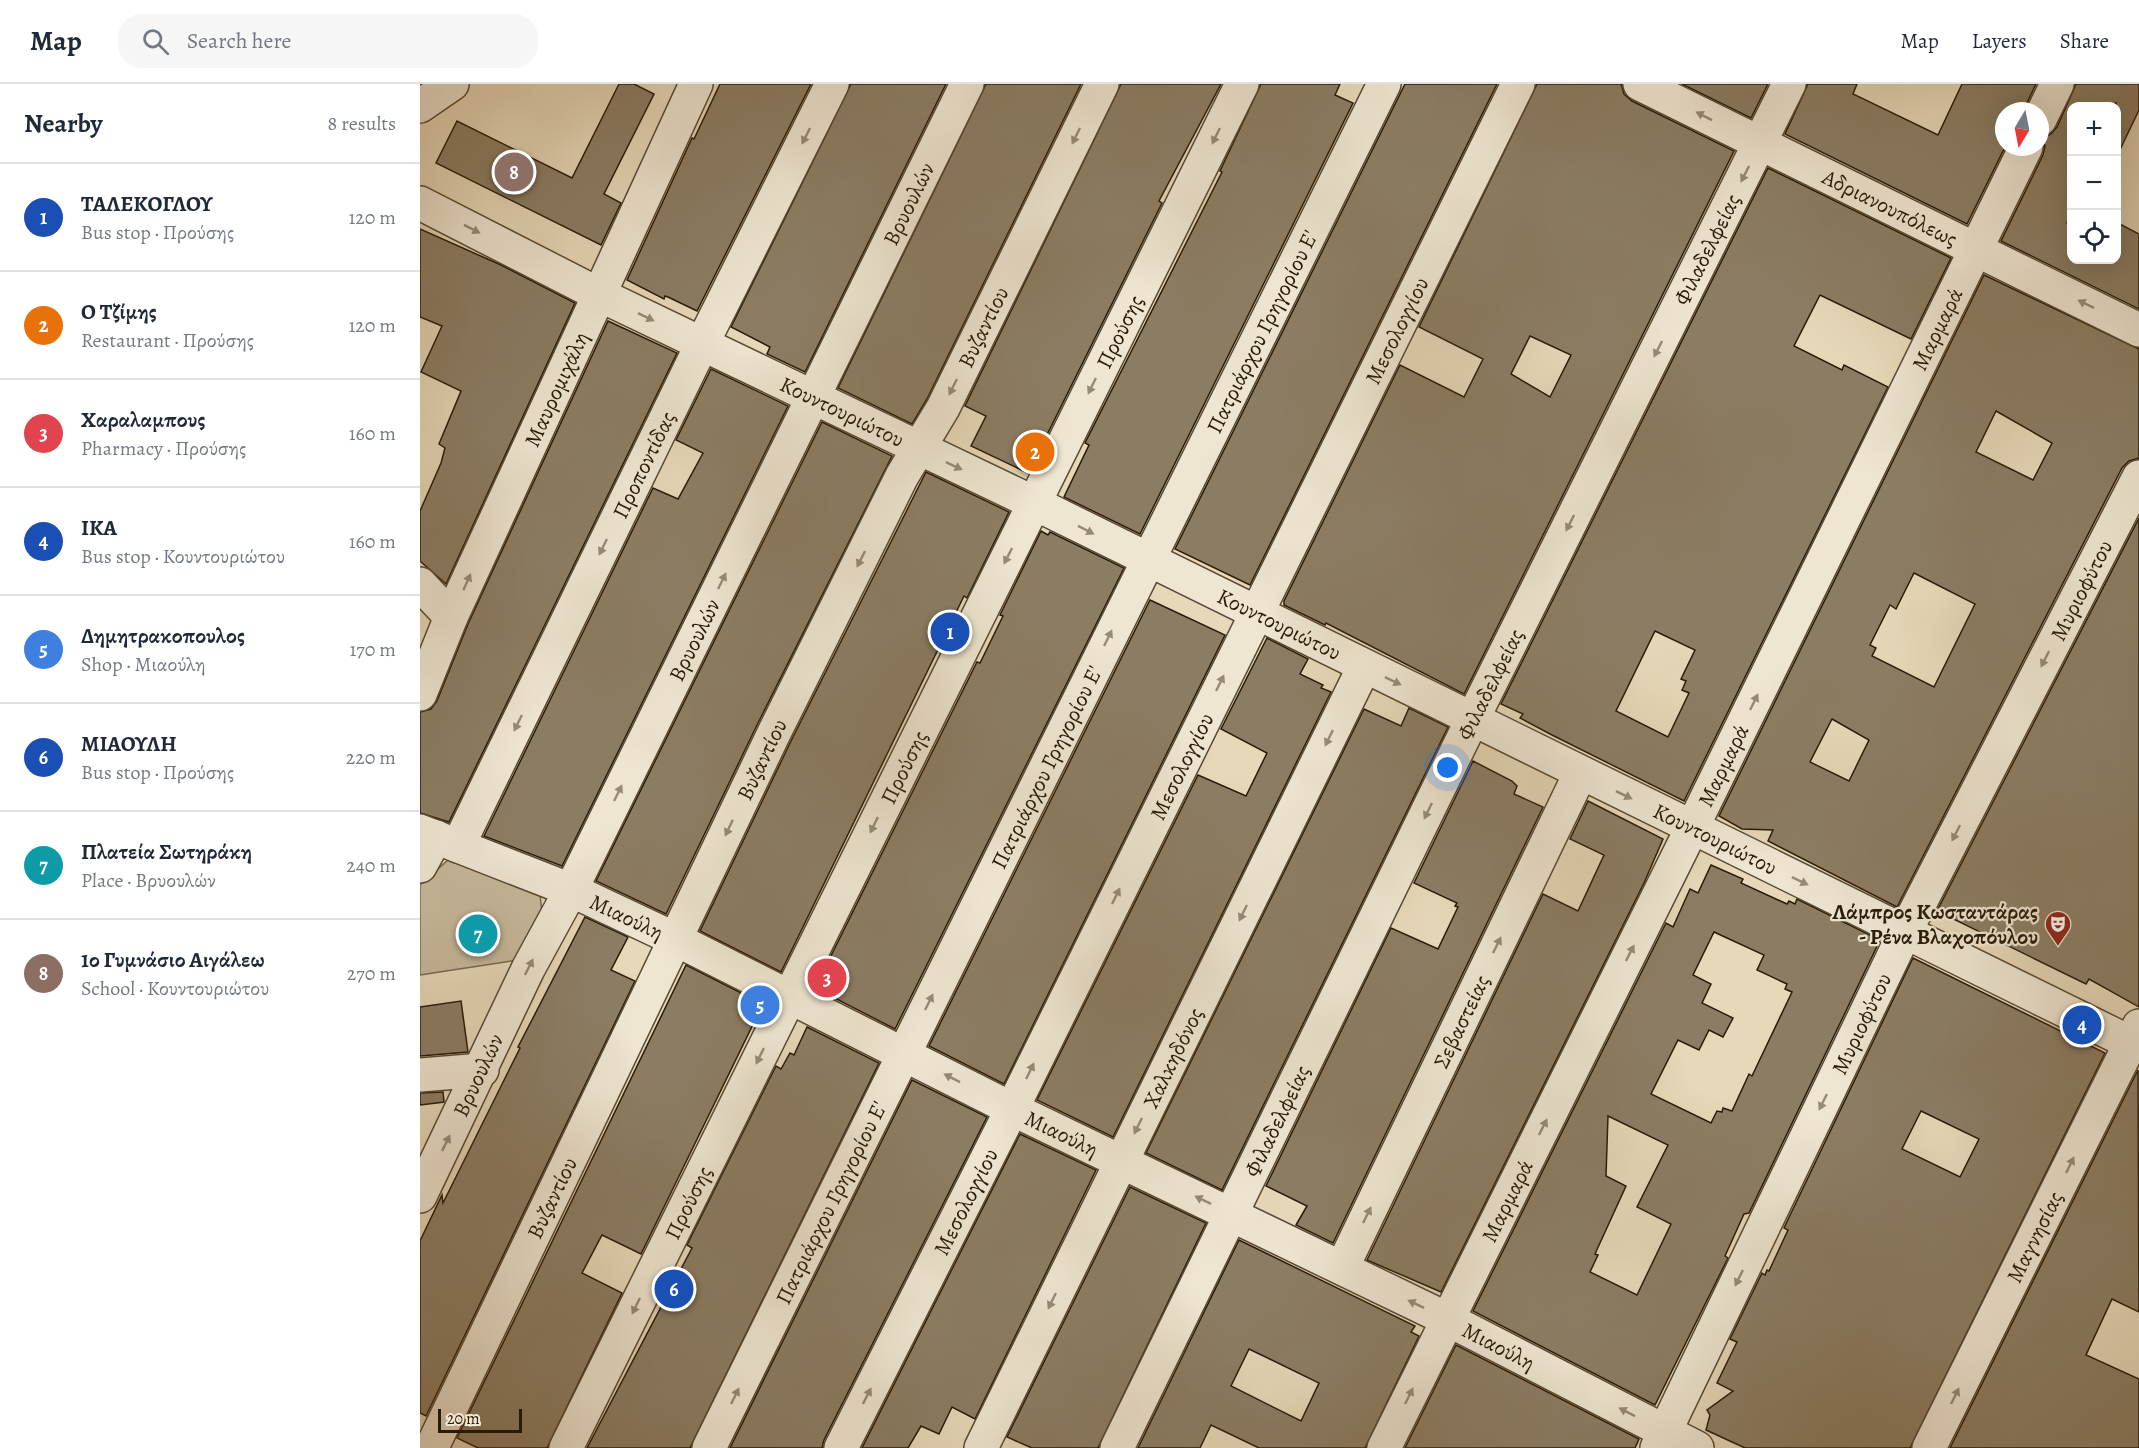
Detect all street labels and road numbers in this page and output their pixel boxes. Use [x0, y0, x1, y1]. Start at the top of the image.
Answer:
street label: Βρυουλών [876, 158, 942, 250]
street label: Αδριανουπόλεως [1816, 162, 1962, 254]
street label: Φιλαδελφείας [1667, 189, 1748, 311]
street label: Πατριάρχου Γρηγορίου Ε' [1200, 225, 1326, 438]
street label: Μεσολογγίου [1358, 272, 1436, 390]
street label: Βυζαντίου [951, 282, 1016, 373]
street label: Μαρμαρά [1905, 283, 1971, 376]
street label: Προύσης [1089, 290, 1151, 374]
street label: Μαυρομιχάλη [517, 327, 596, 452]
street label: Κουντουριώτου [775, 369, 909, 455]
street label: Προποντίδας [605, 406, 683, 524]
street label: Μυριοφύτου [2043, 535, 2120, 646]
street label: Κουντουριώτου [1212, 582, 1346, 668]
street label: Βρυουλών [662, 594, 728, 687]
street label: Φιλαδελφείας [1450, 624, 1531, 745]
street label: Πατριάρχου Γρηγορίου Ε' [984, 661, 1110, 874]
street label: Μεσολογγίου [1143, 708, 1221, 825]
street label: Βυζαντίου [730, 714, 795, 806]
street label: Μαρμαρά [1691, 719, 1757, 812]
street label: Προύσης [874, 726, 935, 809]
street label: Κουντουριώτου [1648, 796, 1782, 883]
street label: Μιαούλη [585, 887, 668, 948]
street label: Μυριοφύτου [1825, 968, 1899, 1080]
street label: Σεβαστείας [1427, 970, 1497, 1073]
street label: Χαλκηδόνος [1136, 1003, 1211, 1113]
street label: Βρυουλών [446, 1029, 511, 1122]
street label: Φιλαδελφείας [1237, 1060, 1317, 1182]
street label: Πατριάρχου Γρηγορίου Ε' [768, 1096, 894, 1310]
street label: Μιαούλη [1020, 1103, 1103, 1165]
street label: Μεσολογγίου [927, 1143, 1006, 1261]
street label: Βυζαντίου [520, 1152, 585, 1244]
street label: Μαρμαρά [1475, 1155, 1541, 1248]
street label: Προύσης [658, 1161, 719, 1245]
street label: Μαγνησίας [2000, 1186, 2070, 1288]
street label: Μιαούλη [1457, 1315, 1540, 1378]

